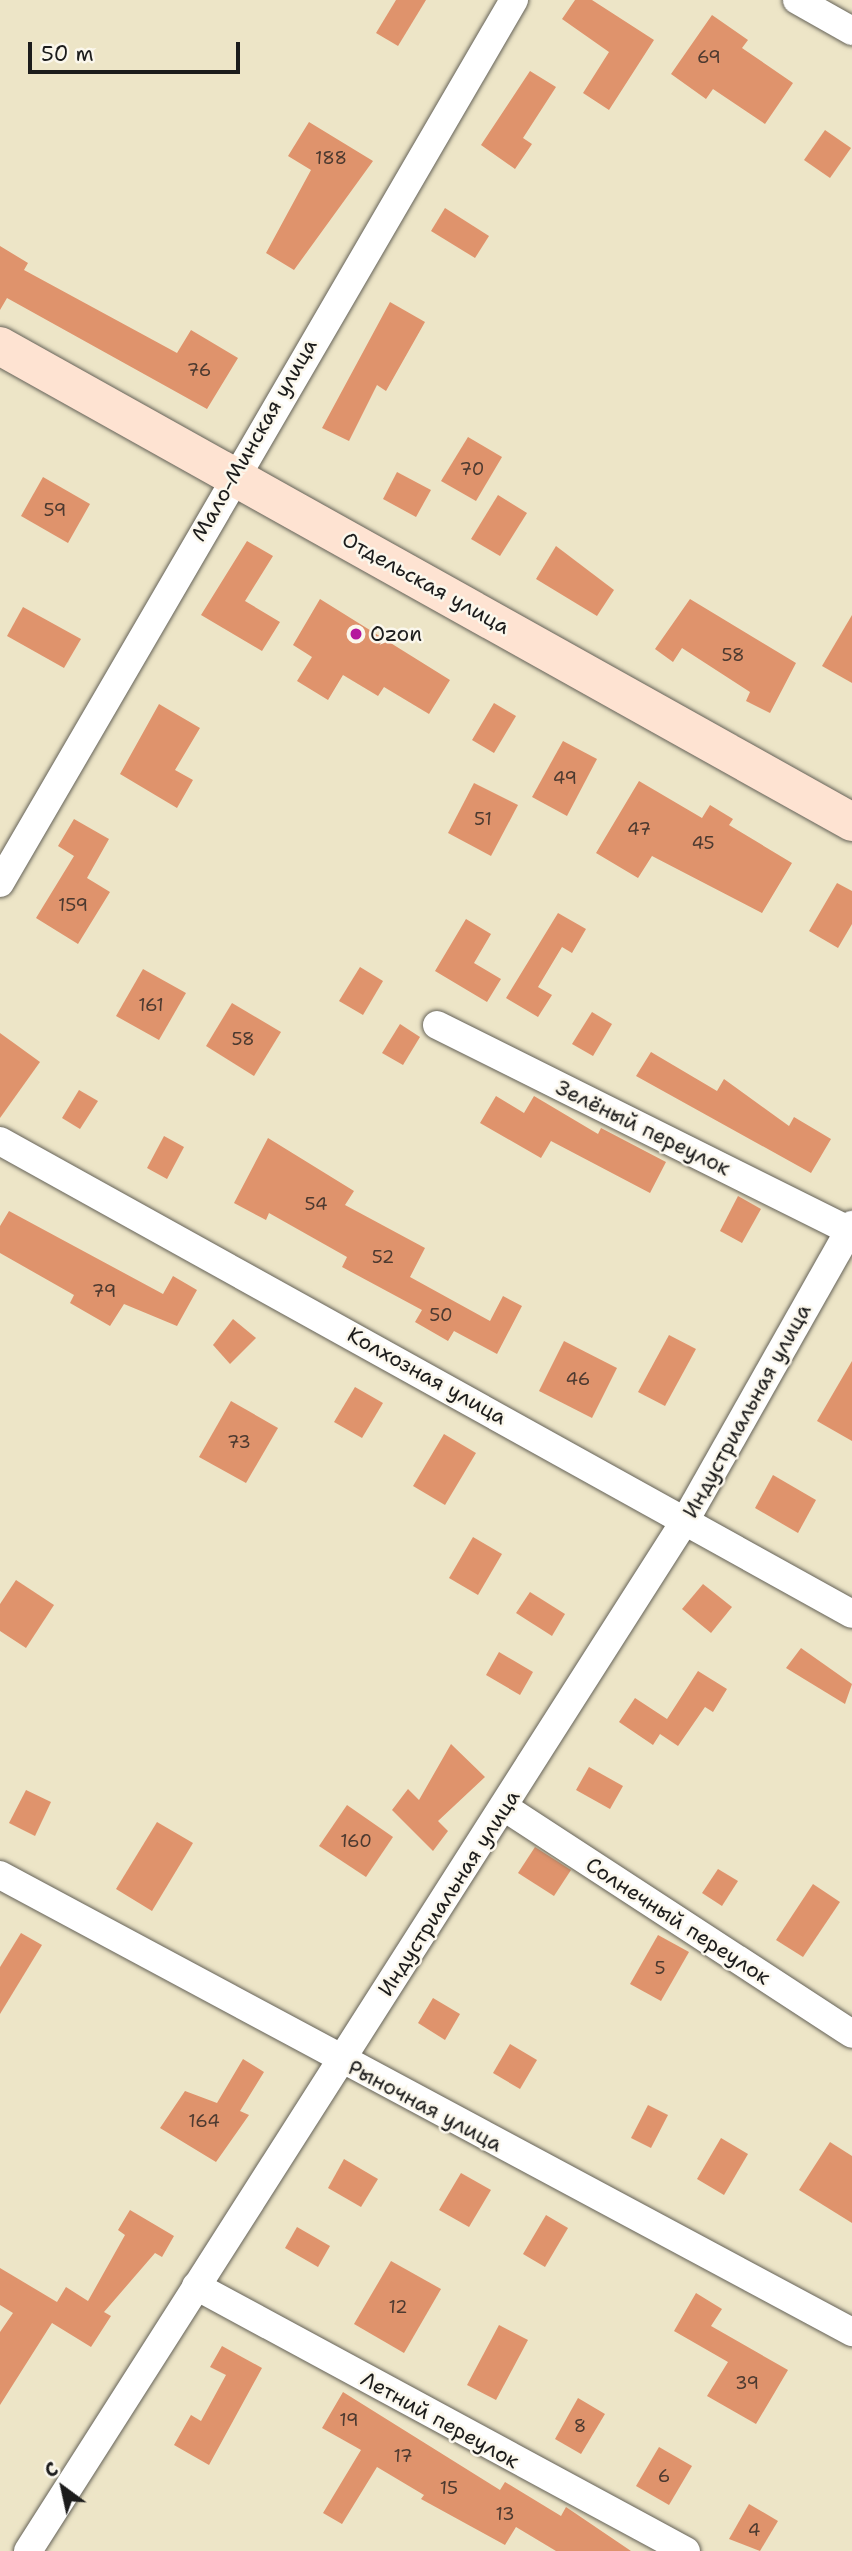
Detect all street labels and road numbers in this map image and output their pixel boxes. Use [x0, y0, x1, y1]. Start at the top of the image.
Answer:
street label: Мало-Минская улица [186, 334, 322, 546]
street label: Отдельская улица [338, 527, 514, 639]
street label: Зелёный переулок [552, 1075, 734, 1181]
street label: Индустриальная улица [678, 1300, 816, 1522]
street label: Колхозная улица [343, 1322, 511, 1430]
street label: Индустриальная улица [373, 1785, 525, 2001]
street label: Солнечный переулок [581, 1852, 775, 1990]
street label: Рыночная улица [344, 2055, 506, 2157]
street label: Летний переулок [356, 2366, 524, 2474]

